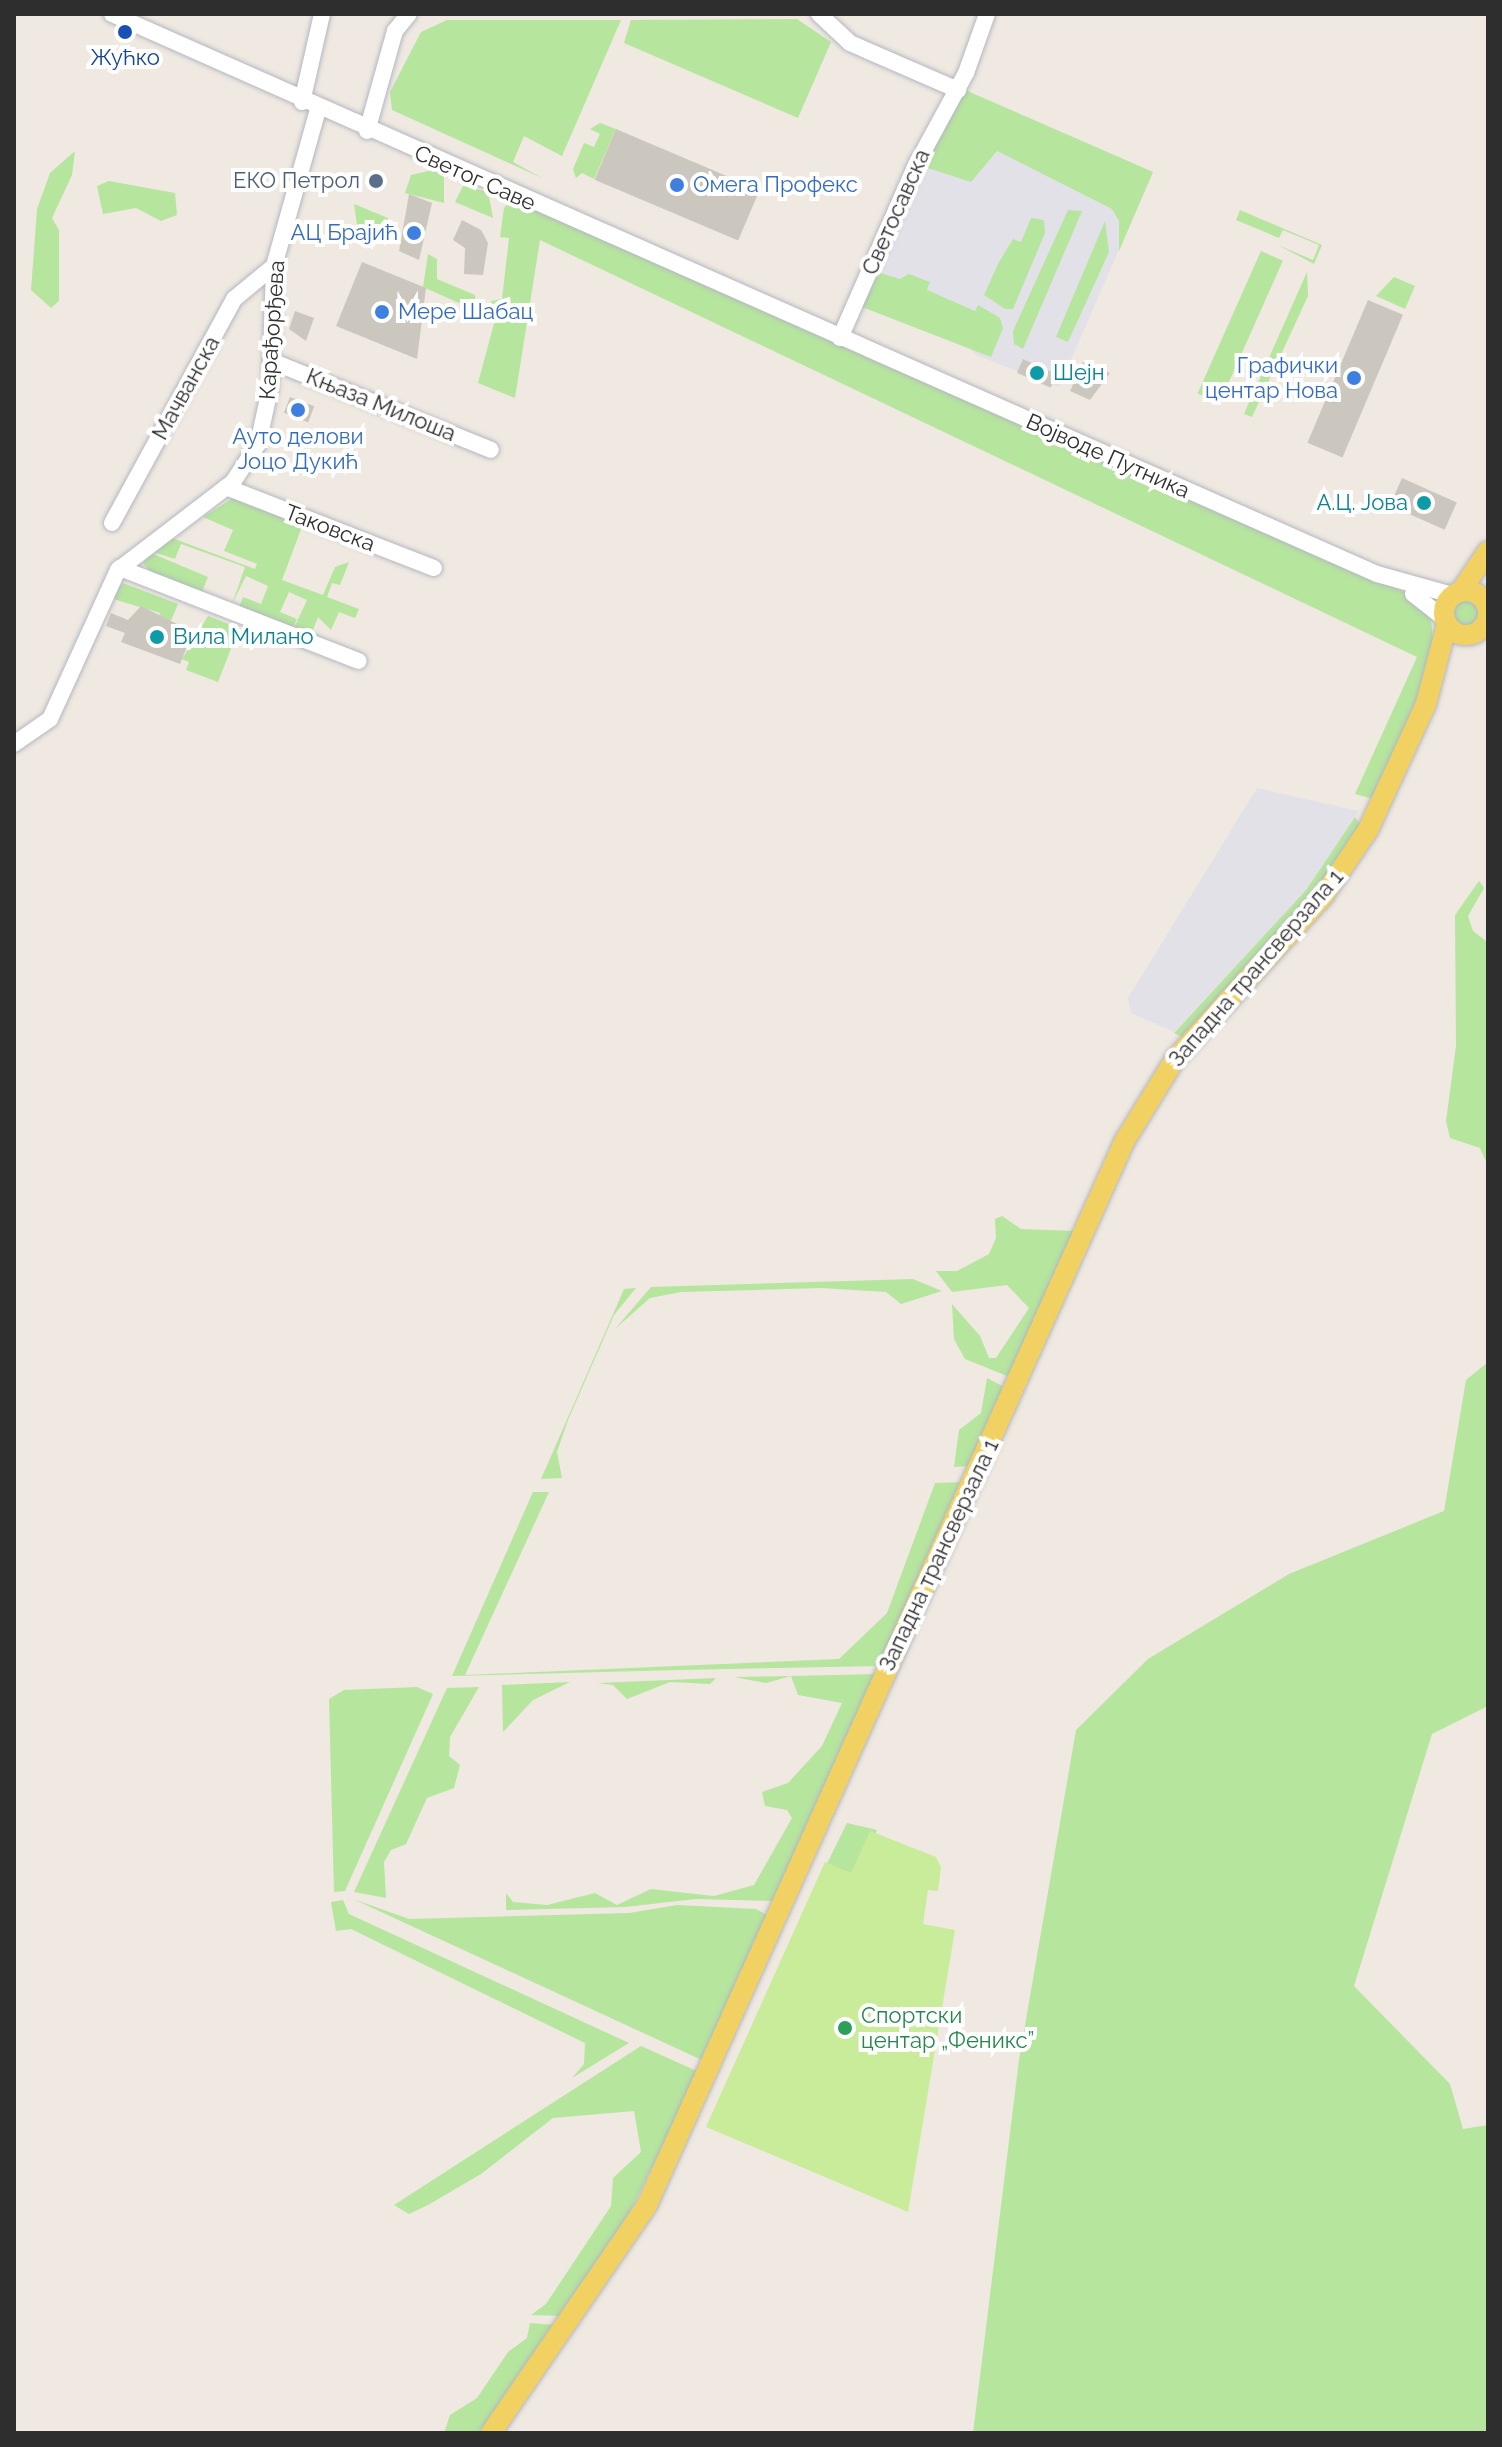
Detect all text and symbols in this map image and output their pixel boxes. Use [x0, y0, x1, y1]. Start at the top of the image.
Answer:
marker: Жућко [116, 23, 134, 41]
place label: Жућко [90, 45, 160, 71]
street label: Светог Саве [410, 140, 540, 216]
street label: Светосавска [857, 145, 935, 279]
place label: ЕКО Петрол [233, 168, 360, 194]
marker: ЕКО Петрол [367, 172, 385, 190]
place label: Омега Профекс [693, 172, 858, 198]
marker: Омега Профекс [668, 176, 686, 194]
place label: АЦ Брајић [291, 220, 398, 246]
marker: АЦ Брајић [405, 224, 423, 242]
street label: Карађорђева [254, 259, 290, 401]
place label: Мере Шабац [398, 299, 533, 325]
marker: Мере Шабац [373, 303, 391, 321]
street label: Мачванска [147, 331, 225, 445]
place label: Графички центар Нова [1205, 352, 1338, 404]
place label: Шејн [1053, 360, 1105, 386]
street label: Књаза Милоша [302, 363, 460, 447]
marker: Шејн [1028, 364, 1046, 382]
marker: Графички центар Нова [1345, 369, 1363, 387]
marker: Ауто делови Јоцо Дукић [289, 401, 307, 419]
street label: Војводе Путника [1022, 408, 1194, 504]
place label: Ауто делови Јоцо Дукић [232, 423, 364, 474]
place label: А.Ц. Јова [1316, 490, 1408, 516]
marker: А.Ц. Јова [1415, 494, 1433, 512]
street label: Таковска [281, 499, 379, 557]
place label: Вила Милано [173, 624, 314, 650]
marker: Вила Милано [148, 628, 166, 646]
street label: Западна трансверзала 1 [1163, 864, 1349, 1072]
street label: Западна трансверзала 1 [874, 1435, 1004, 1675]
place label: Спортски центар „Феникс” [861, 2002, 1034, 2054]
marker: Спортски центар „Феникс” [836, 2019, 854, 2037]

